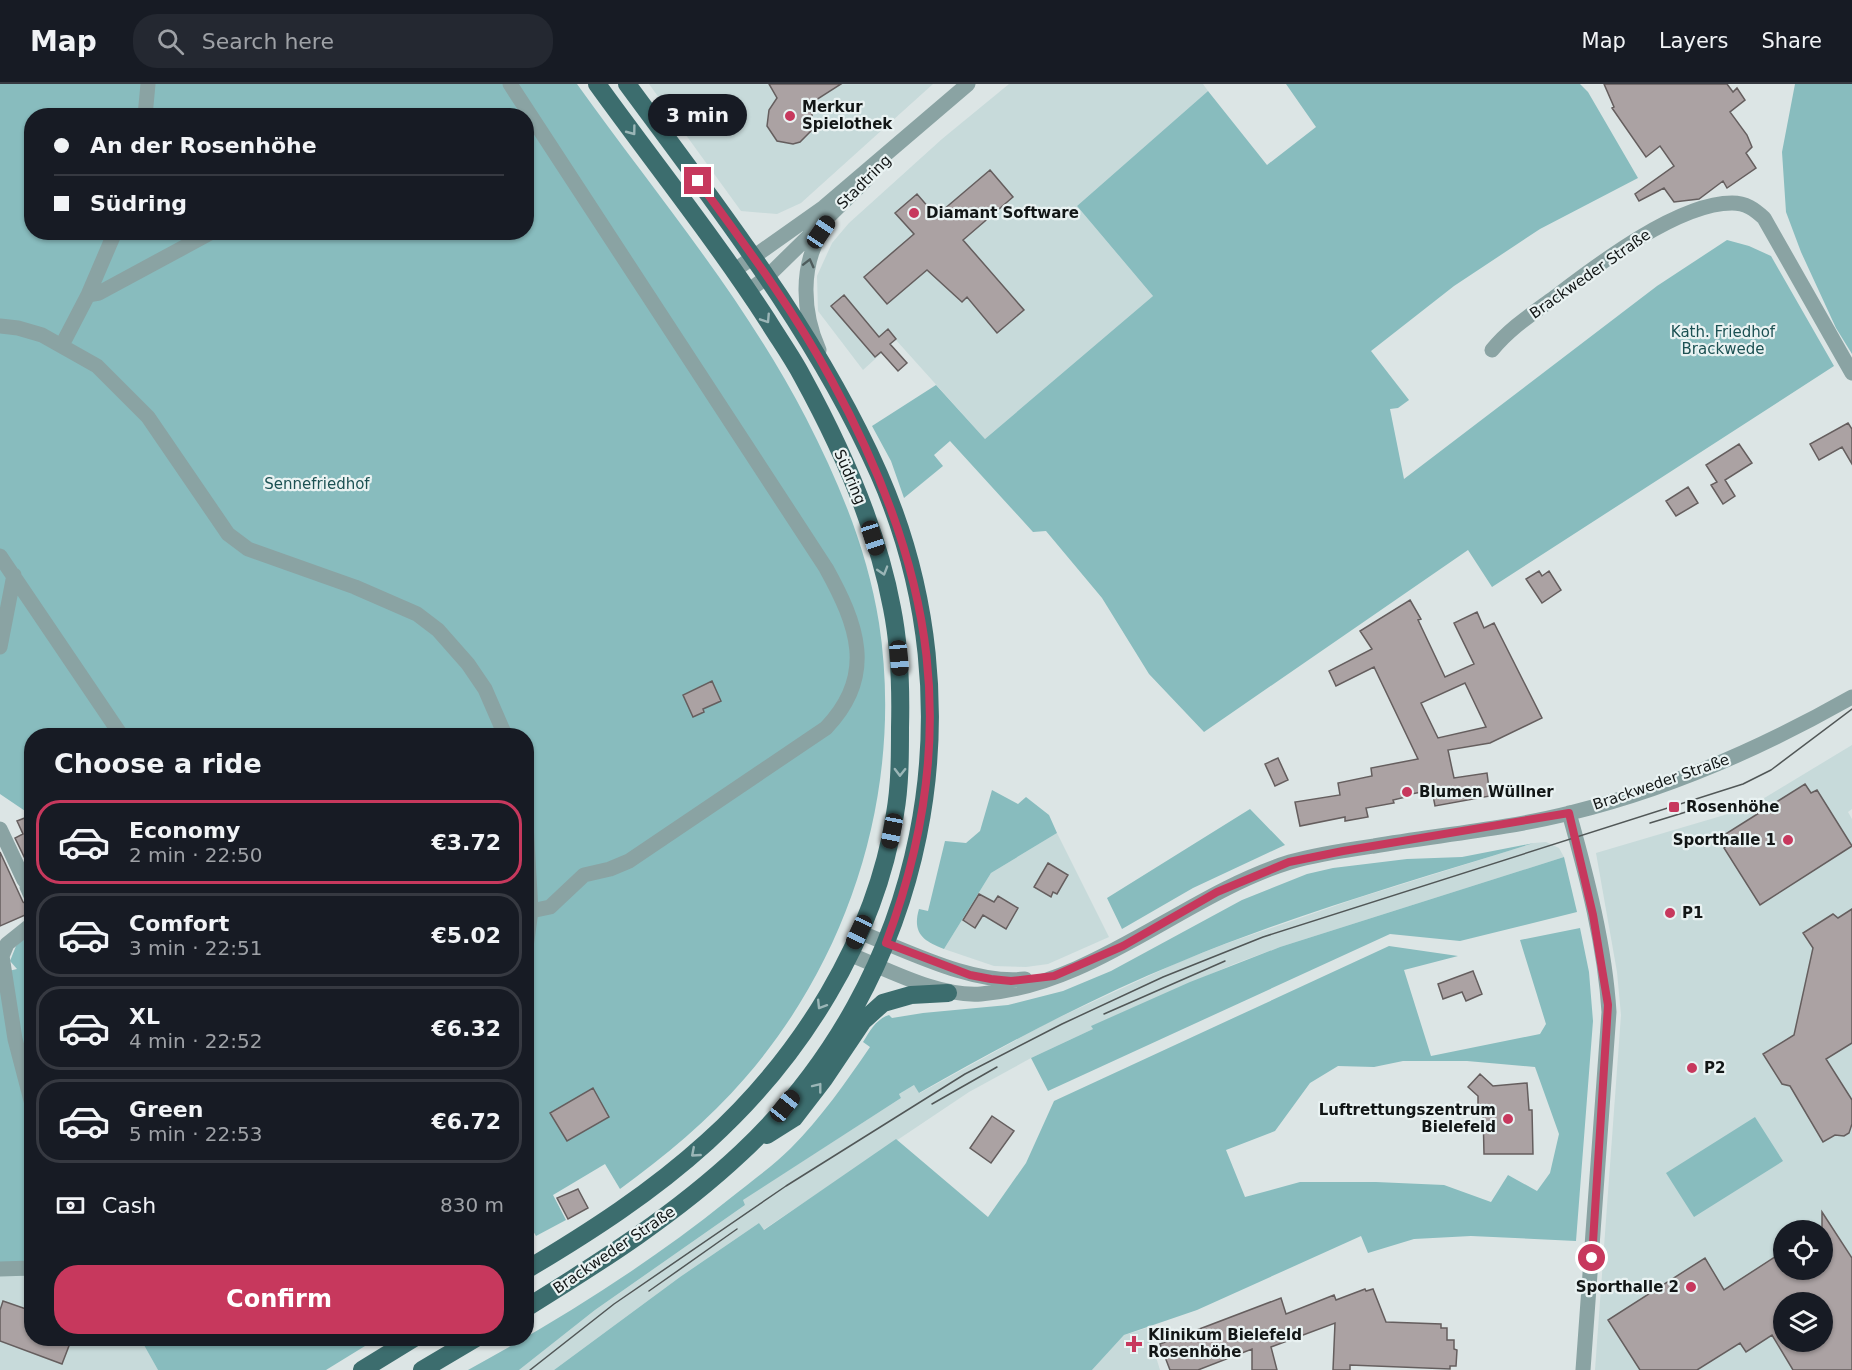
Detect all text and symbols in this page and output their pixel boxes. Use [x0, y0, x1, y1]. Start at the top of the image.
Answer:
search box [133, 14, 553, 68]
text: Map [30, 25, 97, 58]
icon: search [154, 25, 187, 58]
text: Search here [202, 29, 334, 54]
text: Map [1582, 29, 1626, 53]
text: Layers [1659, 29, 1728, 53]
text: Share [1761, 29, 1822, 53]
callout: 3 min [648, 94, 748, 136]
place label: Merkur Spielothek [802, 98, 893, 133]
text: 3 min [666, 103, 729, 127]
marker: Merkur Spielothek [783, 109, 797, 123]
one-way arrow [624, 124, 635, 135]
text: An der Rosenhöhe [90, 133, 317, 158]
street label: Stadtring [833, 151, 895, 213]
route end [684, 167, 711, 194]
text: Südring [90, 191, 187, 216]
place label: Diamant Software [926, 204, 1079, 222]
marker: Diamant Software [907, 206, 921, 220]
car [803, 212, 839, 252]
street label: Brackweder Straße [1526, 226, 1654, 322]
one-way arrow [802, 258, 815, 268]
one-way arrow [759, 313, 770, 324]
park label: Kath. Friedhof Brackwede [1671, 323, 1776, 358]
street label: Südring [830, 447, 870, 507]
park label: Sennefriedhof [264, 475, 370, 493]
car [859, 518, 887, 558]
one-way arrow [876, 565, 888, 576]
car [888, 639, 910, 677]
text: Choose a ride [54, 748, 262, 779]
street label: Brackweder Straße [1590, 750, 1732, 814]
one-way arrow [893, 767, 906, 776]
place label: Blumen Wüllner [1419, 783, 1554, 801]
marker: Blumen Wüllner [1400, 785, 1414, 799]
place label: Rosenhöhe [1686, 798, 1779, 816]
marker: Rosenhöhe [1667, 800, 1681, 814]
car [880, 812, 904, 850]
icon: car [57, 815, 111, 869]
text: Economy [129, 818, 240, 843]
text: €3.72 [431, 830, 501, 855]
place label: Sporthalle 1 [1673, 831, 1776, 849]
marker: Sporthalle 1 [1781, 833, 1795, 847]
text: 2 min · 22:50 [129, 843, 263, 867]
place label: P1 [1682, 904, 1703, 922]
marker: P1 [1663, 906, 1677, 920]
icon: car [57, 908, 111, 962]
text: Comfort [129, 911, 229, 936]
car [843, 912, 875, 952]
text: €5.02 [431, 923, 501, 948]
text: 3 min · 22:51 [129, 936, 263, 960]
one-way arrow [817, 998, 828, 1009]
icon: car [57, 1001, 111, 1055]
text: XL [129, 1004, 160, 1029]
text: €6.32 [431, 1016, 501, 1041]
text: 4 min · 22:52 [129, 1029, 263, 1053]
place label: P2 [1704, 1059, 1725, 1077]
marker: P2 [1685, 1061, 1699, 1075]
one-way arrow [811, 1082, 822, 1093]
car [767, 1086, 803, 1126]
icon: car [57, 1094, 111, 1148]
text: Green [129, 1097, 203, 1122]
place label: Luftrettungszentrum Bielefeld [1319, 1101, 1496, 1136]
text: €6.72 [431, 1109, 501, 1134]
marker: Luftrettungszentrum Bielefeld [1501, 1112, 1515, 1126]
text: 5 min · 22:53 [129, 1122, 263, 1146]
one-way arrow [691, 1145, 702, 1156]
icon: cash [54, 1189, 87, 1222]
text: Cash [102, 1193, 156, 1218]
text: 830 m [440, 1193, 504, 1217]
street label: Brackweder Straße [550, 1202, 678, 1298]
map controls [1773, 1220, 1833, 1352]
button: locate [1773, 1220, 1833, 1280]
route start [1578, 1244, 1605, 1271]
button: Confirm [54, 1265, 504, 1334]
place label: Sporthalle 2 [1576, 1278, 1679, 1296]
marker: Sporthalle 2 [1684, 1280, 1698, 1294]
button: layers [1773, 1292, 1833, 1352]
place label: Klinikum Bielefeld Rosenhöhe [1148, 1326, 1302, 1361]
marker: Klinikum Bielefeld Rosenhöhe [1125, 1335, 1143, 1353]

